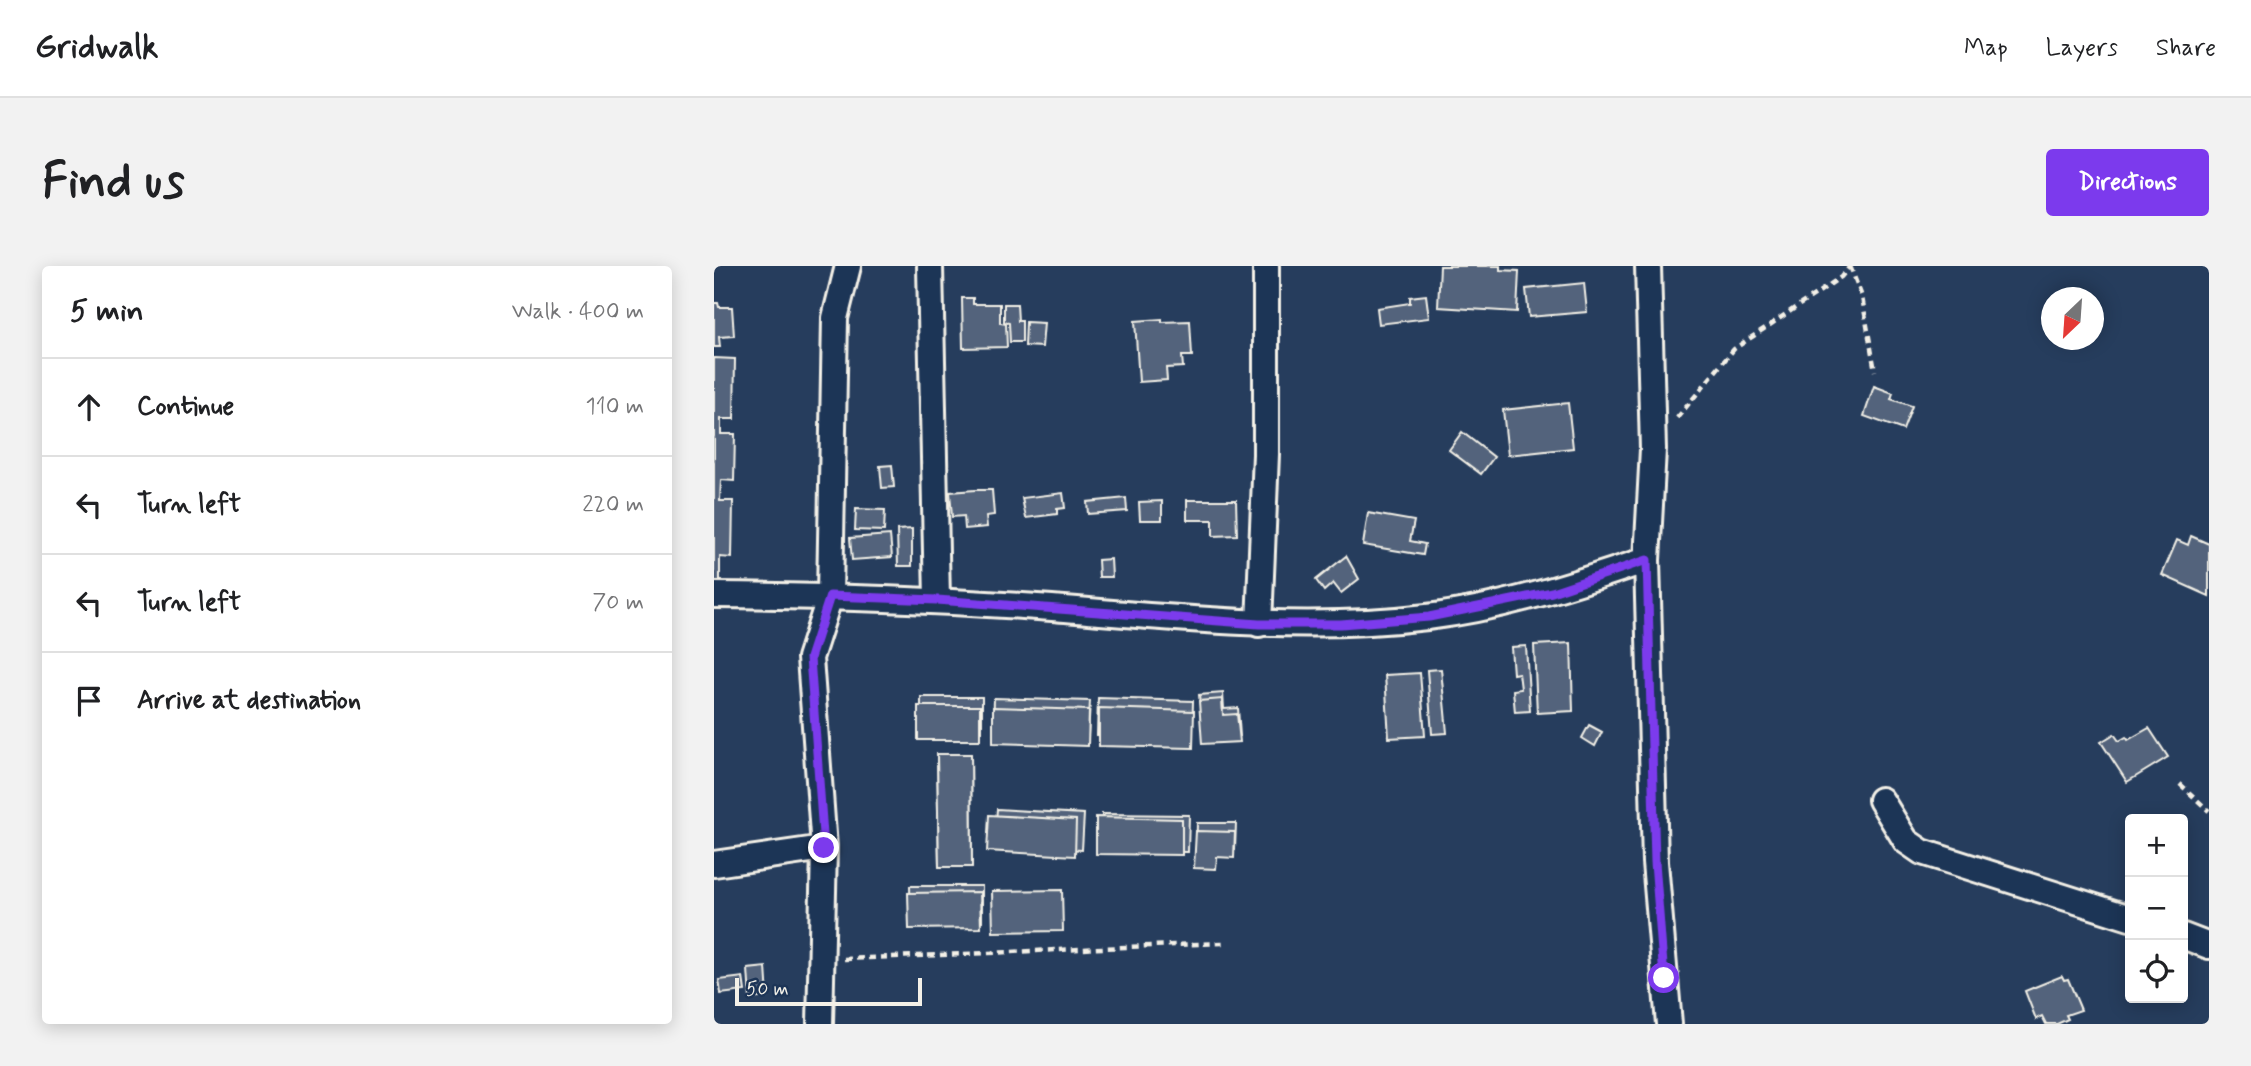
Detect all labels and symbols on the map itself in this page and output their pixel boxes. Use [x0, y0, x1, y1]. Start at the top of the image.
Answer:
north arrow [2041, 287, 2104, 350]
route end [808, 832, 839, 863]
route start [1648, 962, 1679, 993]
scale bar [735, 975, 922, 1007]

